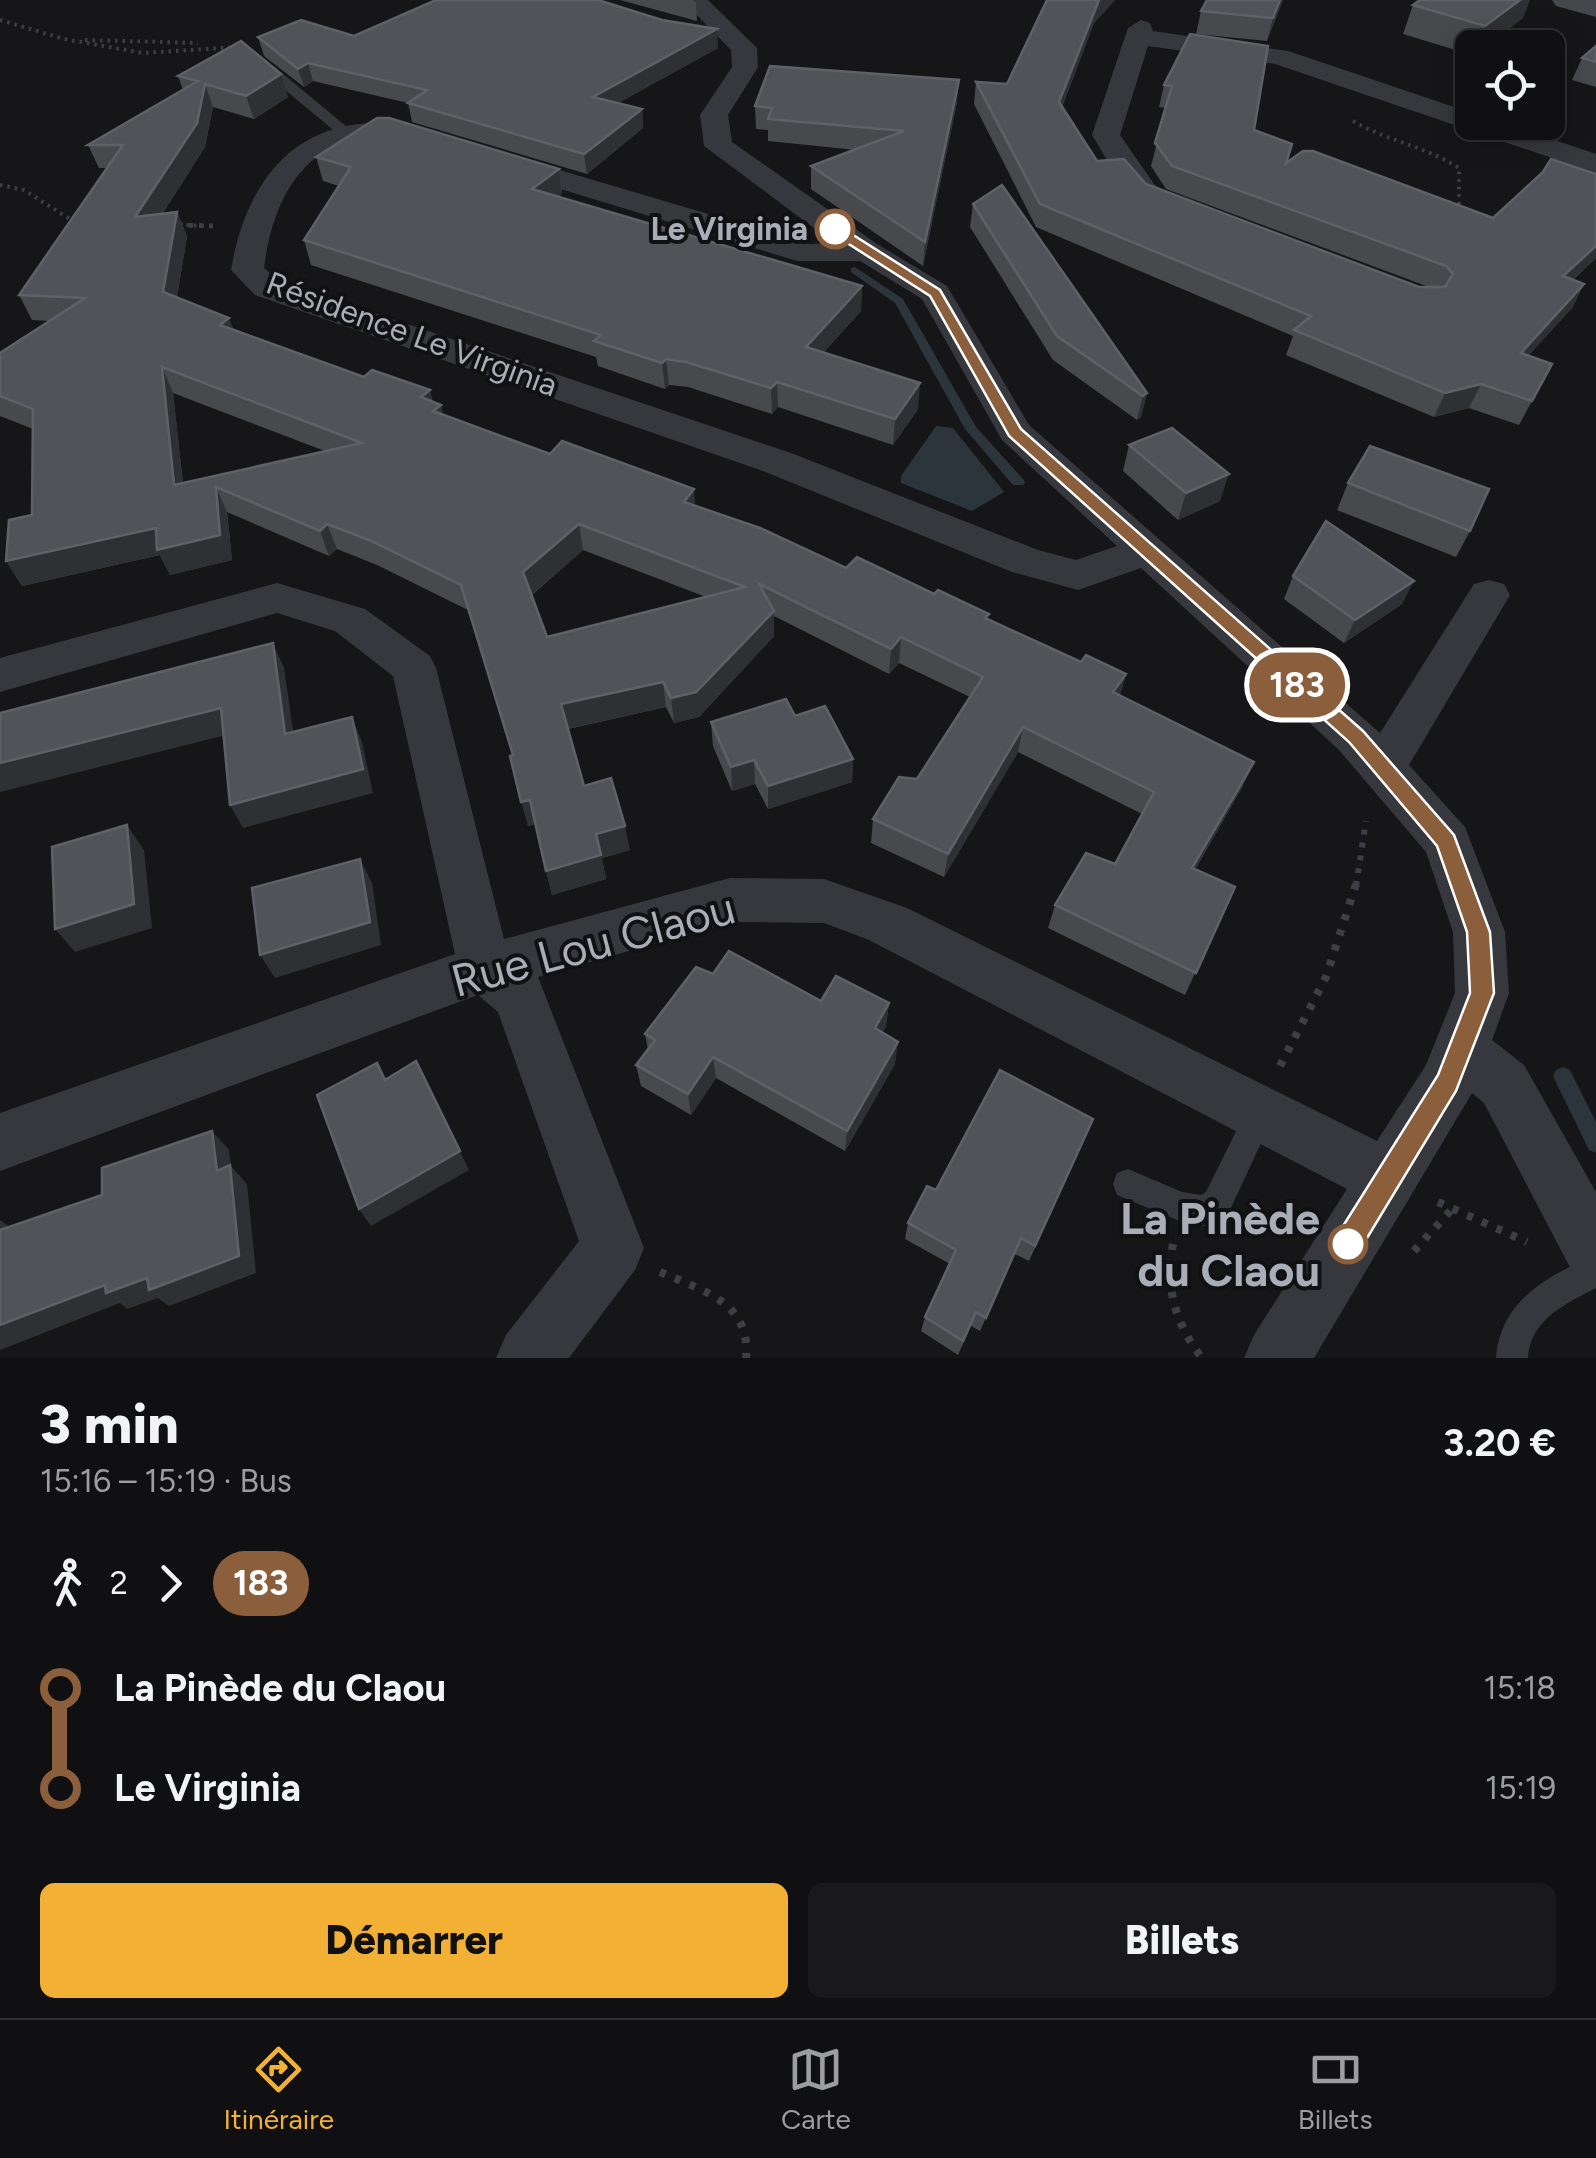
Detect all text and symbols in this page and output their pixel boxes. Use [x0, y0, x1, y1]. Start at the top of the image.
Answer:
map controls [1455, 30, 1565, 140]
button: locate [1455, 30, 1565, 140]
place label: Le Virginia [651, 210, 808, 248]
marker: Le Virginia [816, 210, 854, 248]
street label: Résidence Le Virginia [261, 264, 563, 404]
line badge: 183 [1240, 652, 1354, 718]
text: 183 [1269, 664, 1325, 706]
street label: Rue Lou Claou [445, 880, 741, 1008]
place label: La Pinède du Claou [1120, 1191, 1320, 1297]
marker: La Pinède du Claou [1329, 1225, 1367, 1263]
text: 3 min [40, 1391, 179, 1457]
text: 3.20 € [1443, 1420, 1556, 1466]
text: 15:16 – 15:19 · Bus [40, 1462, 292, 1500]
icon: walk [40, 1556, 95, 1611]
icon: forward [143, 1556, 198, 1611]
text: 183 [233, 1562, 289, 1604]
text: 2 [110, 1564, 128, 1602]
text: La Pinède du Claou [114, 1665, 446, 1711]
text: 15:18 [1483, 1669, 1556, 1707]
text: Le Virginia [114, 1765, 301, 1811]
text: 15:19 [1485, 1769, 1556, 1807]
button: Démarrer [40, 1883, 788, 1998]
button: Billets [808, 1883, 1556, 1998]
tab: Itinéraire [223, 2042, 334, 2136]
tab: Carte [781, 2042, 851, 2136]
tab: Billets [1298, 2042, 1373, 2136]

